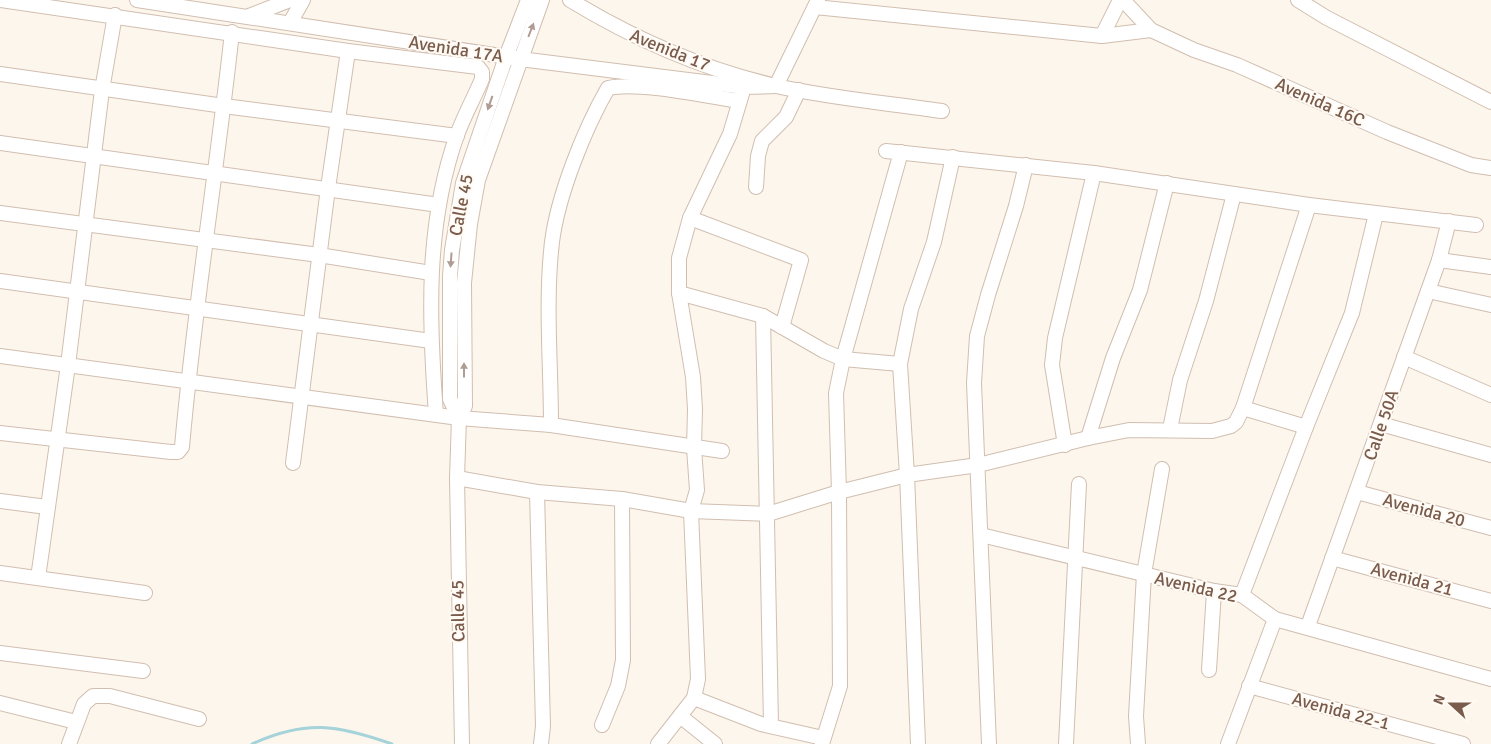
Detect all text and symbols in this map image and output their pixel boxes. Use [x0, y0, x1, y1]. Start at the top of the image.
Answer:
one-way arrow [528, 22, 535, 37]
street label: Avenida 17 [627, 24, 713, 76]
street label: Avenida 17A [407, 31, 505, 67]
street label: Avenida 16C [1272, 73, 1368, 131]
one-way arrow [486, 96, 494, 111]
street label: Calle 45 [444, 172, 478, 238]
one-way arrow [447, 252, 455, 268]
one-way arrow [460, 362, 468, 378]
street label: Calle 50A [1359, 387, 1403, 463]
street label: Avenida 20 [1380, 488, 1468, 532]
street label: Avenida 21 [1368, 557, 1456, 601]
street label: Avenida 22 [1152, 567, 1240, 607]
street label: Calle 45 [446, 580, 470, 642]
north arrow [1426, 679, 1476, 729]
street label: Avenida 22-1 [1290, 687, 1392, 735]
text: N [1430, 692, 1449, 707]

